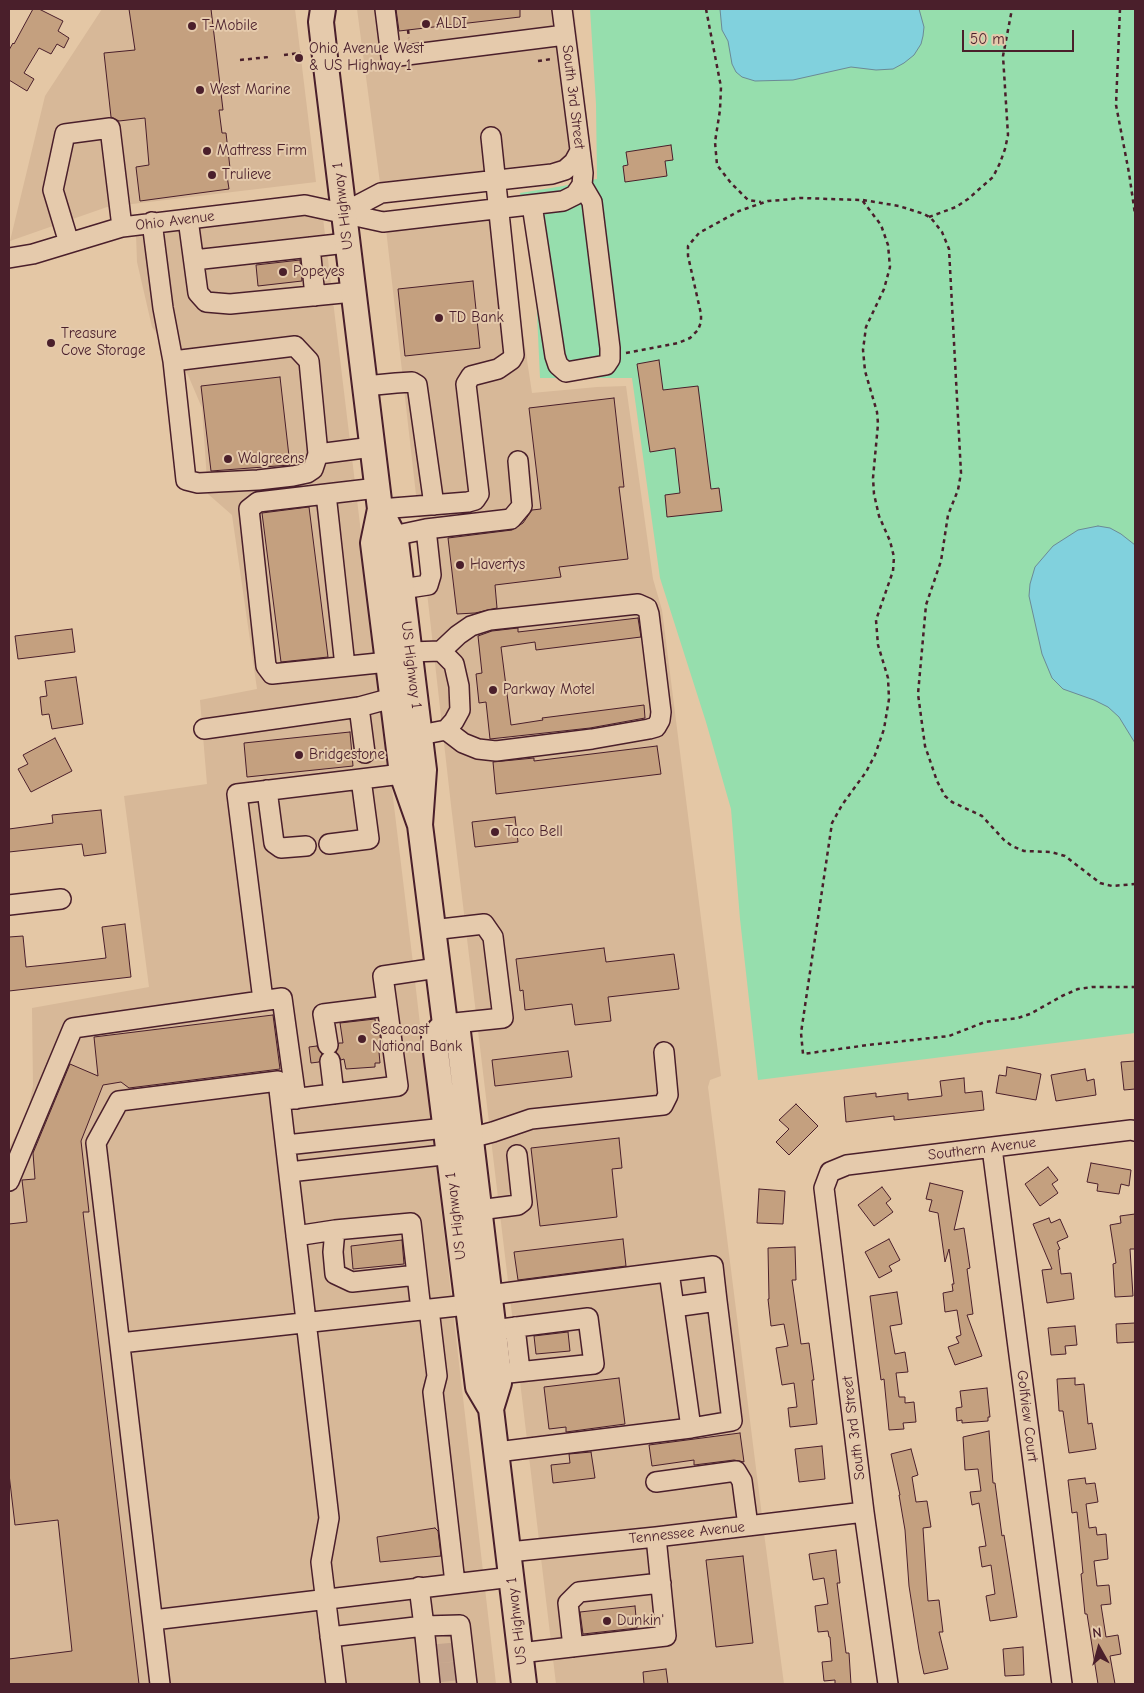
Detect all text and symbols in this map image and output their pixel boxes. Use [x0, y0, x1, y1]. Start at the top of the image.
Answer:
place label: ALDI [436, 15, 467, 33]
place label: T-Mobile [202, 17, 258, 35]
marker: ALDI [420, 18, 432, 30]
marker: T-Mobile [186, 20, 198, 32]
scale bar [964, 20, 1076, 52]
text: 50 m [970, 30, 1005, 48]
place label: Ohio Avenue West & US Highway 1 [309, 40, 424, 75]
street label: South 3rd Street [558, 44, 588, 150]
marker: Ohio Avenue West & US Highway 1 [293, 52, 305, 64]
place label: West Marine [210, 81, 291, 99]
marker: West Marine [194, 84, 206, 96]
place label: Mattress Firm [217, 142, 307, 160]
marker: Mattress Firm [201, 145, 213, 157]
street label: US Highway 1 [329, 161, 357, 251]
place label: Trulieve [222, 166, 271, 184]
marker: Trulieve [206, 169, 218, 181]
street label: Ohio Avenue [134, 207, 216, 235]
place label: Popeyes [293, 263, 344, 281]
marker: Popeyes [277, 266, 289, 278]
place label: TD Bank [449, 309, 504, 327]
marker: TD Bank [433, 312, 445, 324]
place label: Treasure Cove Storage [61, 325, 145, 360]
marker: Treasure Cove Storage [45, 337, 57, 349]
place label: Walgreens [238, 450, 304, 468]
marker: Walgreens [222, 453, 234, 465]
place label: Havertys [470, 556, 525, 574]
marker: Havertys [454, 559, 466, 571]
street label: US Highway 1 [397, 620, 425, 710]
place label: Parkway Motel [503, 681, 595, 699]
marker: Parkway Motel [487, 684, 499, 696]
place label: Bridgestone [309, 746, 385, 764]
marker: Bridgestone [293, 749, 305, 761]
place label: Taco Bell [505, 823, 563, 841]
marker: Taco Bell [489, 826, 501, 838]
place label: Seacoast National Bank [372, 1021, 462, 1056]
marker: Seacoast National Bank [356, 1033, 368, 1045]
street label: Southern Avenue [927, 1133, 1037, 1165]
street label: US Highway 1 [442, 1171, 470, 1261]
street label: Golfview Court [1012, 1369, 1042, 1463]
street label: South 3rd Street [839, 1375, 869, 1481]
street label: Tennessee Avenue [628, 1518, 746, 1548]
street label: US Highway 1 [503, 1576, 531, 1666]
place label: Dunkin' [617, 1612, 664, 1630]
marker: Dunkin' [601, 1615, 613, 1627]
north arrow [1074, 1623, 1124, 1673]
text: N [1092, 1624, 1103, 1642]

